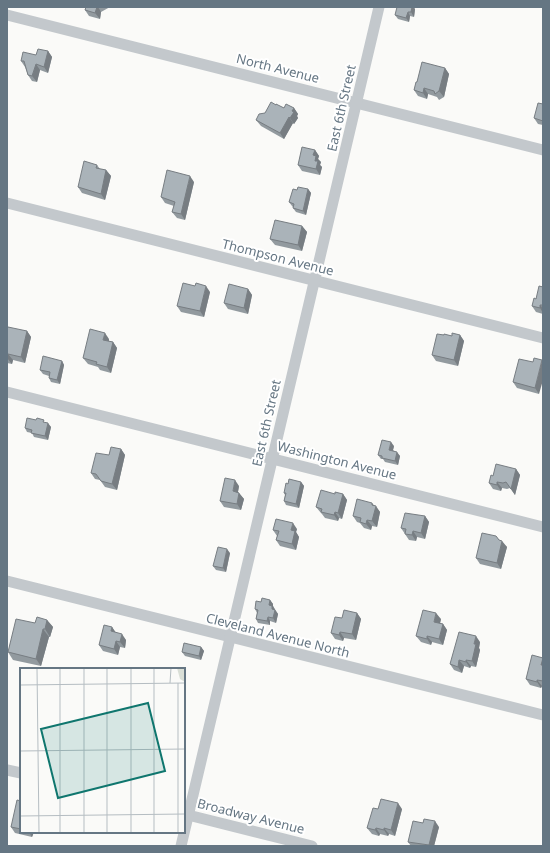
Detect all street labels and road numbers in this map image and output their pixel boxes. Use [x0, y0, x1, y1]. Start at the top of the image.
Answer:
street label: North Avenue [235, 49, 321, 87]
street label: East 6th Street [322, 62, 360, 153]
street label: Thompson Avenue [220, 234, 336, 280]
street label: East 6th Street [247, 377, 285, 468]
street label: Washington Avenue [275, 436, 399, 484]
street label: Cleveland Avenue North [204, 608, 352, 662]
street label: Broadway Avenue [196, 794, 306, 838]

